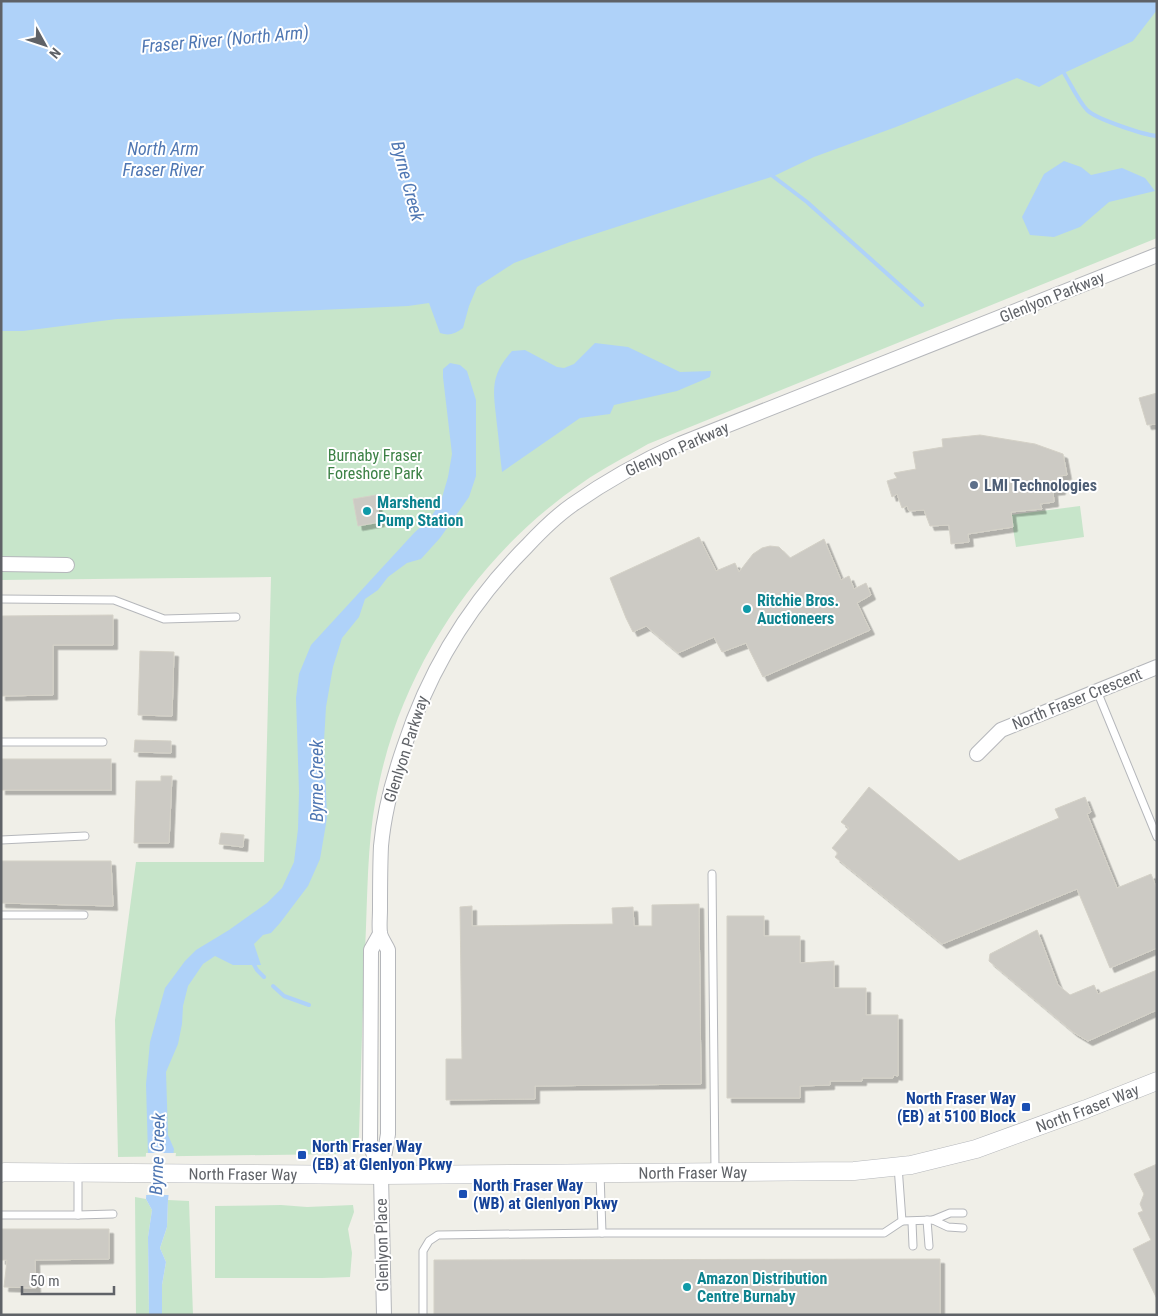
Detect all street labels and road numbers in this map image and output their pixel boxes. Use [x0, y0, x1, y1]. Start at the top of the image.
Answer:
street label: Glenlyon Parkway [997, 267, 1107, 327]
street label: Glenlyon Parkway [622, 418, 732, 480]
street label: North Fraser Crescent [1009, 664, 1145, 734]
street label: Glenlyon Parkway [380, 693, 432, 805]
street label: North Fraser Way [1033, 1080, 1142, 1136]
street label: North Fraser Way [638, 1162, 748, 1182]
street label: North Fraser Way [188, 1164, 298, 1184]
street label: Glenlyon Place [372, 1198, 392, 1292]

